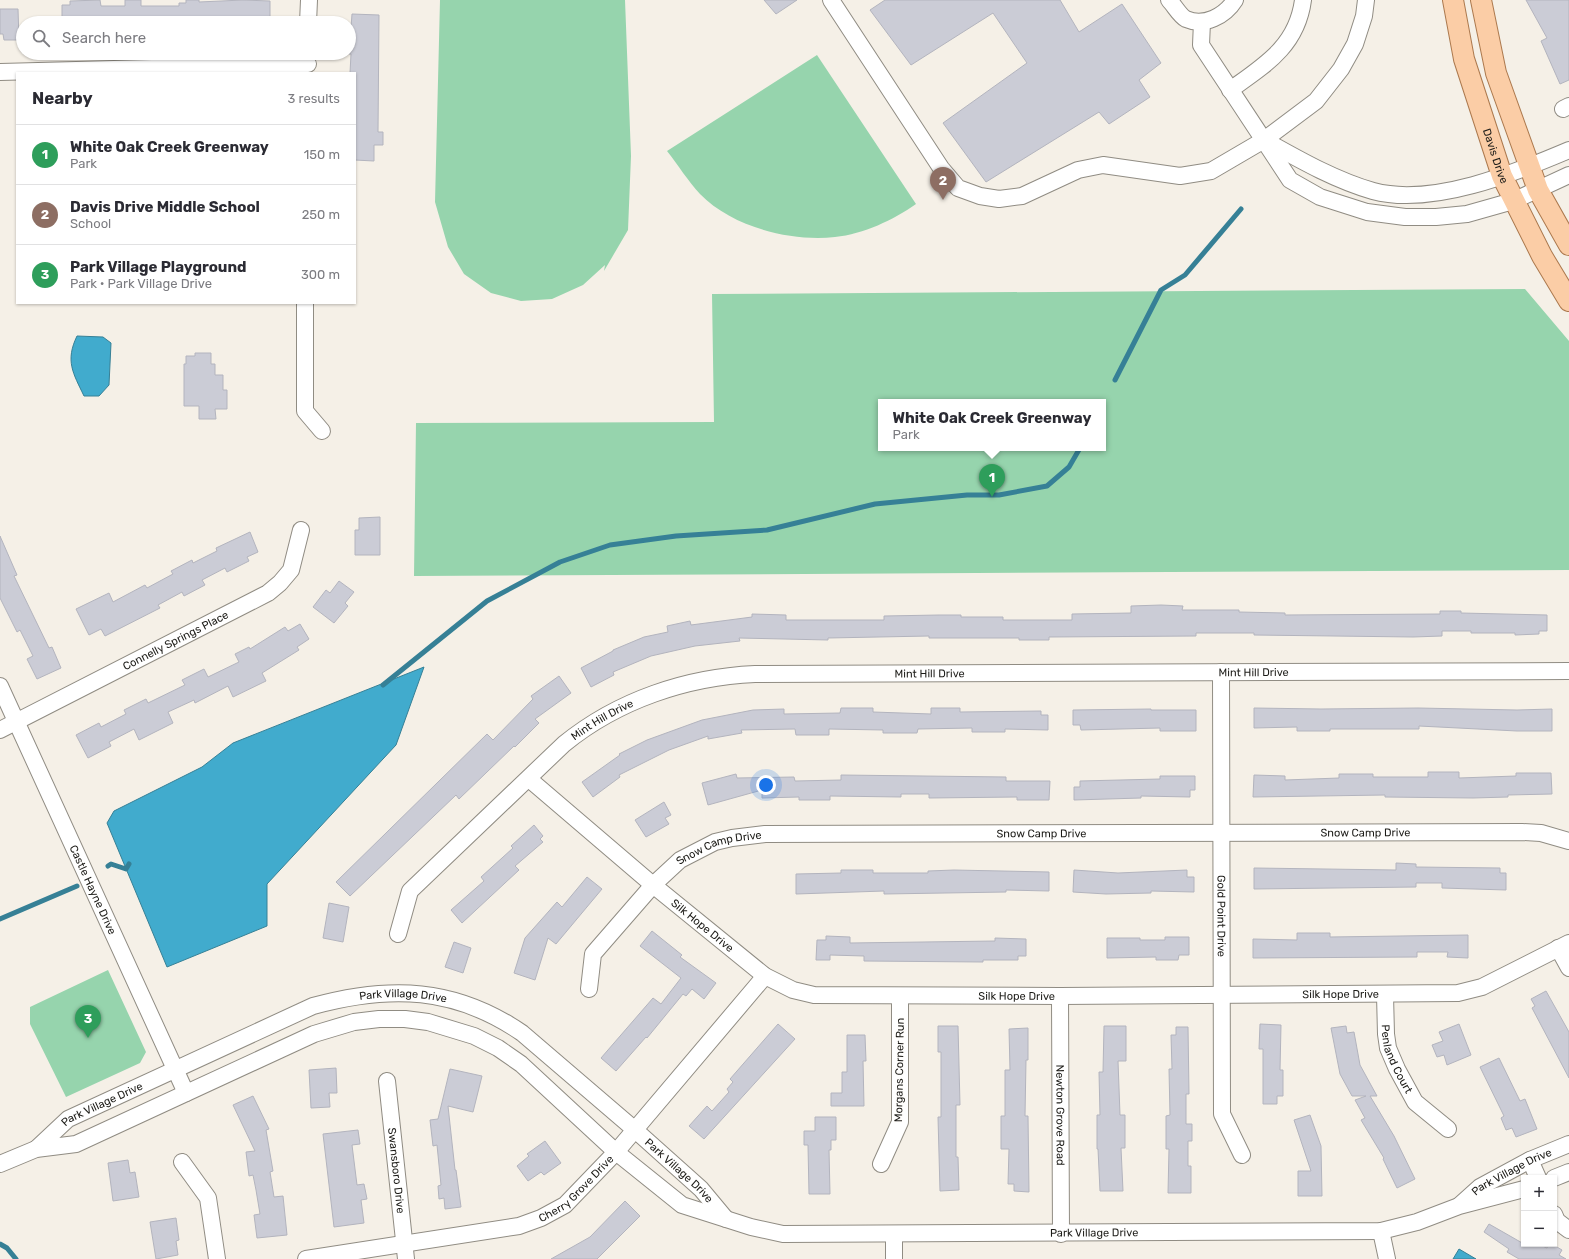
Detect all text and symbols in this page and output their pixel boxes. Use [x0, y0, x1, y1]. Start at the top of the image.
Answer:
search box [16, 16, 356, 60]
icon: search [30, 27, 52, 49]
text: Search here [62, 29, 146, 47]
text: Nearby [32, 88, 93, 108]
text: 3 results [288, 91, 340, 106]
street label: Davis Drive [1480, 127, 1511, 186]
text: White Oak Creek Greenway [70, 138, 269, 156]
text: 1 [42, 147, 48, 162]
text: 150 m [304, 147, 340, 162]
text: Park [70, 156, 97, 171]
pin: 2 [930, 167, 956, 200]
text: Davis Drive Middle School [70, 198, 260, 216]
text: 2 [41, 207, 49, 222]
text: 250 m [302, 207, 340, 222]
text: School [70, 216, 111, 231]
text: Park Village Playground [70, 258, 247, 276]
text: 3 [41, 267, 49, 282]
text: 300 m [301, 267, 340, 282]
text: Park · Park Village Drive [70, 276, 212, 291]
popup [878, 399, 1106, 451]
text: White Oak Creek Greenway [893, 409, 1091, 427]
text: Park [893, 427, 920, 442]
pin: 1 [979, 464, 1005, 497]
street label: Connelly Springs Place [121, 608, 231, 673]
street label: Mint Hill Drive [1219, 666, 1289, 679]
street label: Mint Hill Drive [895, 667, 965, 680]
street label: Mint Hill Drive [569, 697, 635, 743]
your location [756, 775, 776, 795]
street label: Snow Camp Drive [1320, 826, 1410, 840]
street label: Snow Camp Drive [996, 827, 1086, 840]
street label: Snow Camp Drive [673, 828, 762, 867]
street label: Castle Hayne Drive [67, 843, 119, 937]
street label: Gold Point Drive [1214, 875, 1228, 957]
street label: Silk Hope Drive [668, 896, 736, 955]
street label: Park Village Drive [358, 987, 448, 1006]
street label: Silk Hope Drive [1302, 988, 1379, 1001]
street label: Silk Hope Drive [978, 990, 1055, 1003]
pin: 3 [75, 1005, 101, 1038]
street label: Morgans Corner Run [892, 1018, 907, 1122]
street label: Penland Court [1379, 1024, 1415, 1096]
street label: Newton Grove Road [1053, 1064, 1067, 1166]
street label: Park Village Drive [59, 1079, 145, 1129]
street label: Swansboro Drive [385, 1127, 407, 1214]
street label: Park Village Drive [642, 1136, 716, 1205]
street label: Park Village Drive [1469, 1146, 1553, 1198]
street label: Cherry Grove Drive [536, 1153, 616, 1225]
map controls [1521, 1175, 1557, 1247]
button: + [1521, 1175, 1557, 1211]
button: − [1521, 1211, 1557, 1247]
street label: Park Village Drive [1050, 1226, 1138, 1240]

